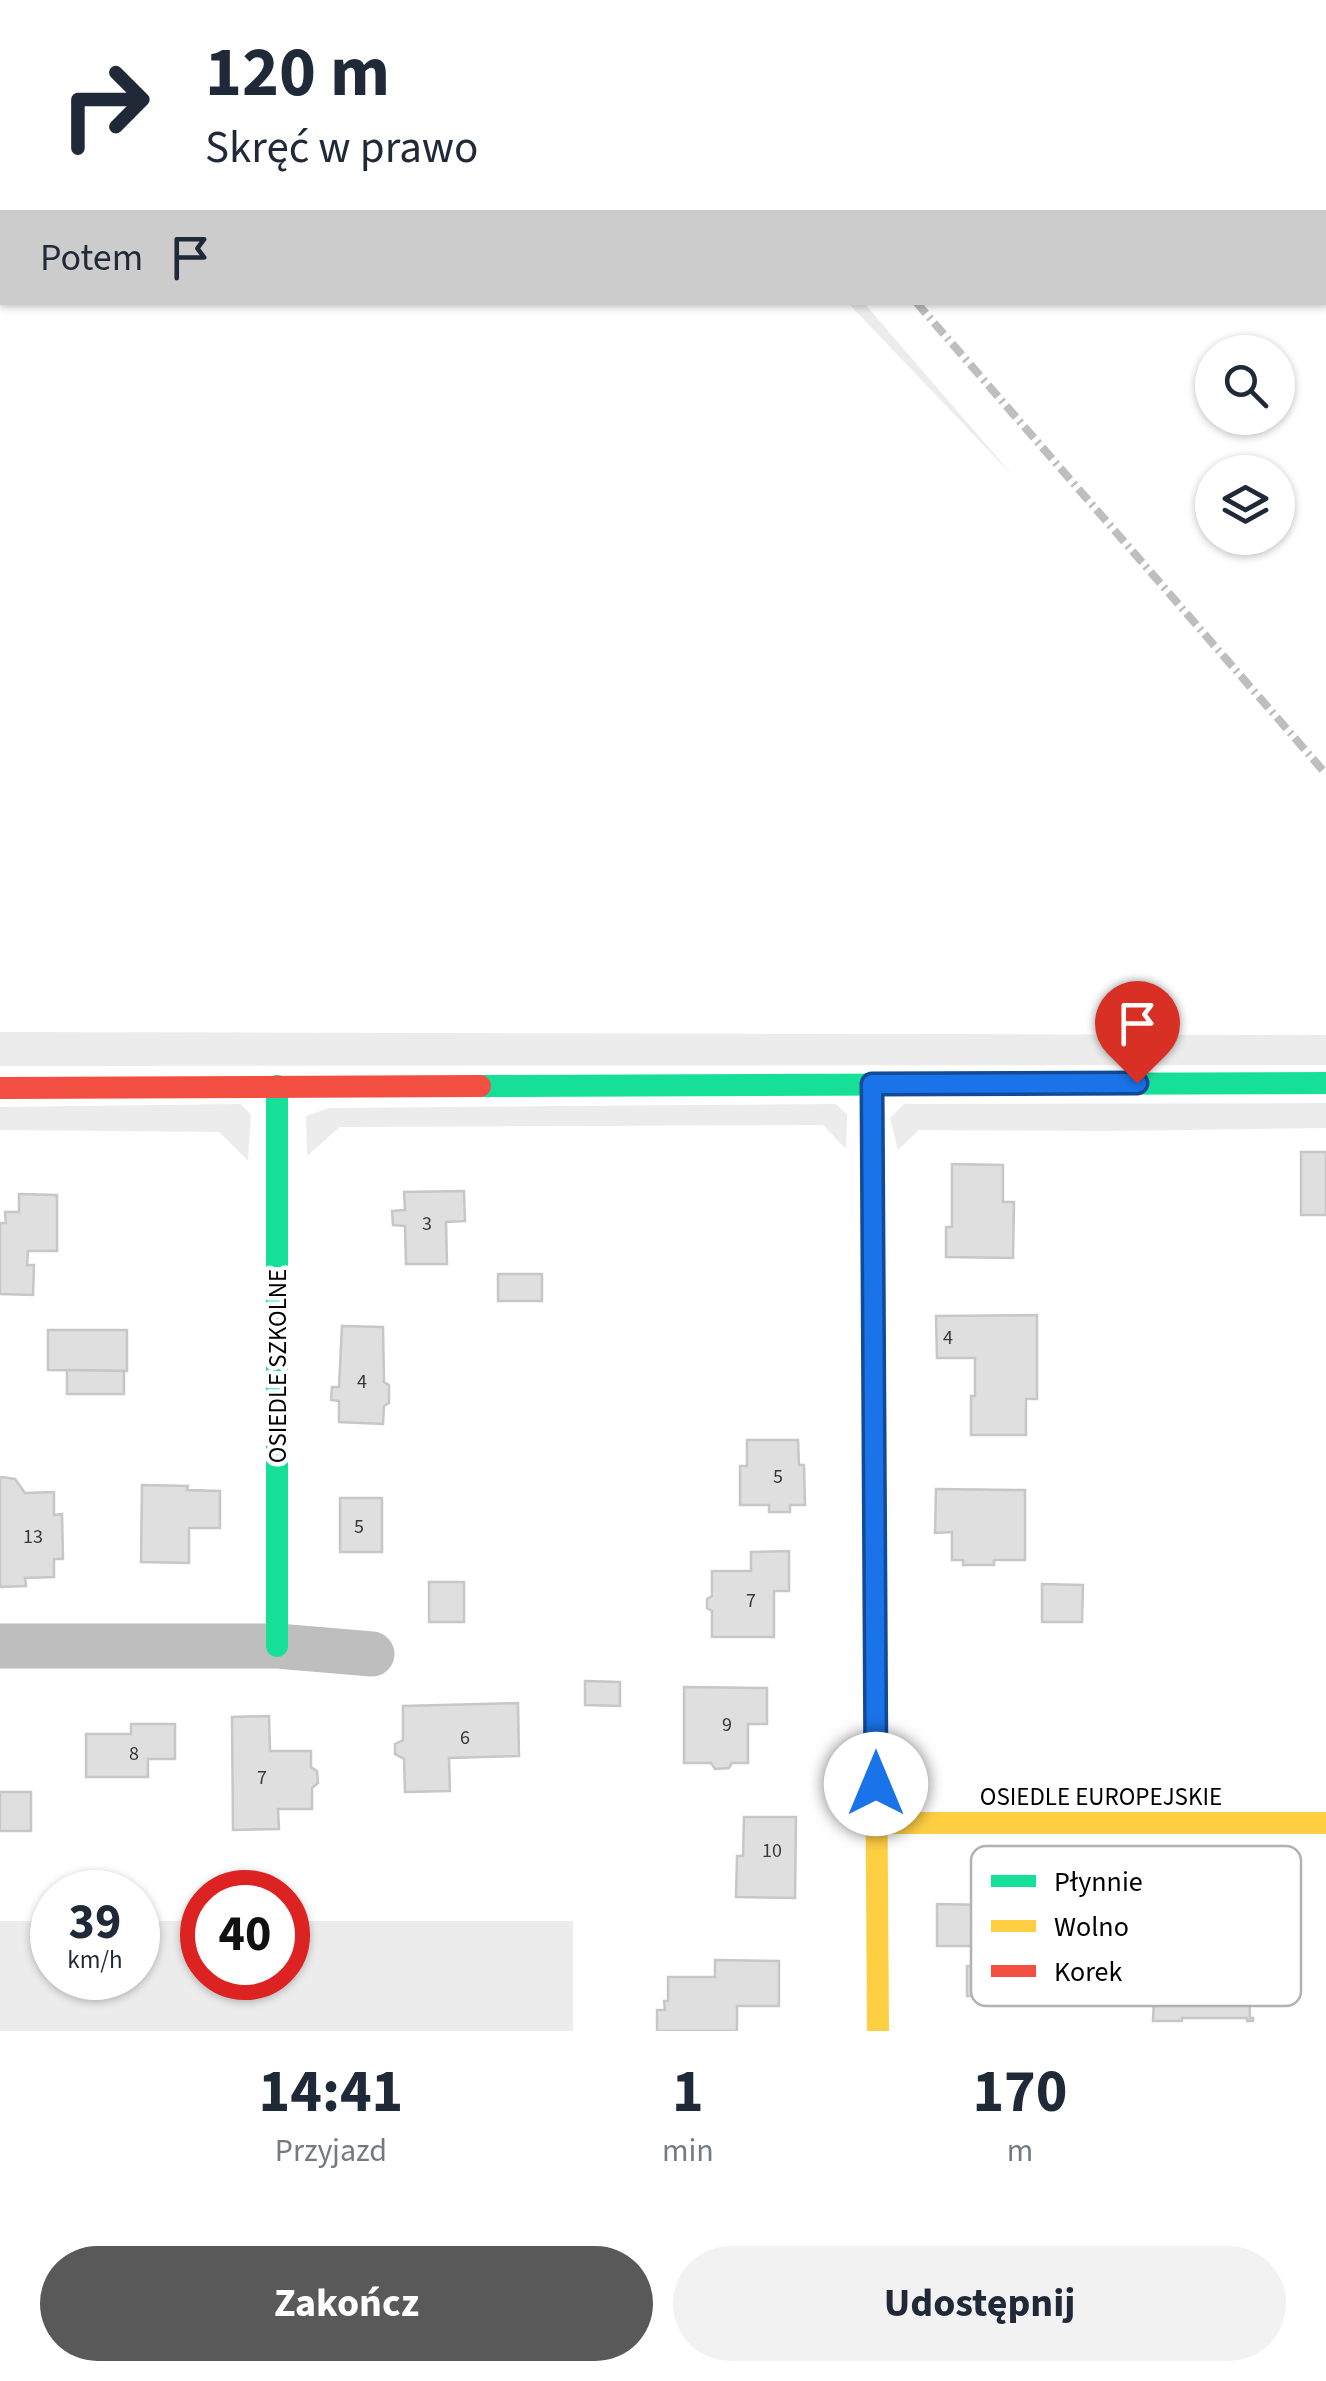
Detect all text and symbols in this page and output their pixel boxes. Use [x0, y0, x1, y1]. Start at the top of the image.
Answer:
text: 120 m [205, 23, 390, 123]
icon: right [40, 40, 170, 170]
text: Skręć w prawo [205, 116, 478, 180]
icon: arrive [163, 230, 218, 285]
text: Potem [40, 231, 143, 285]
map controls [1195, 335, 1295, 555]
button: search [1195, 335, 1295, 435]
button: layers [1195, 455, 1295, 555]
pin [1095, 981, 1180, 1084]
icon: arrive [1110, 996, 1165, 1051]
house number: 3 [422, 1210, 432, 1238]
street label: OSIEDLE SZKOLNE [260, 1269, 296, 1463]
house number: 4 [943, 1324, 953, 1352]
house number: 4 [357, 1368, 367, 1396]
house number: 5 [773, 1463, 783, 1491]
house number: 5 [354, 1513, 364, 1541]
house number: 13 [23, 1523, 43, 1551]
house number: 7 [746, 1587, 756, 1615]
house number: 9 [722, 1711, 732, 1739]
house number: 6 [460, 1724, 470, 1752]
position arrow [824, 1732, 928, 1836]
house number: 8 [129, 1740, 139, 1768]
house number: 7 [257, 1764, 267, 1792]
street label: OSIEDLE EUROPEJSKIE [980, 1779, 1222, 1815]
house number: 10 [762, 1837, 782, 1865]
legend [971, 1846, 1301, 2006]
text: Płynnie [1054, 1862, 1143, 1902]
speed limit sign: 40 [180, 1870, 310, 2000]
text: 39 [69, 1887, 121, 1958]
text: Wolno [1054, 1907, 1129, 1947]
text: km/h [67, 1942, 123, 1978]
text: Korek [1054, 1952, 1123, 1992]
text: 14:41 [259, 2050, 403, 2135]
text: 1 [672, 2050, 704, 2135]
text: 170 [972, 2050, 1067, 2135]
text: Przyjazd [275, 2128, 387, 2174]
text: min [662, 2128, 714, 2174]
text: m [1007, 2128, 1033, 2174]
button: Zakończ [40, 2246, 653, 2361]
button: Udostępnij [673, 2246, 1286, 2361]

